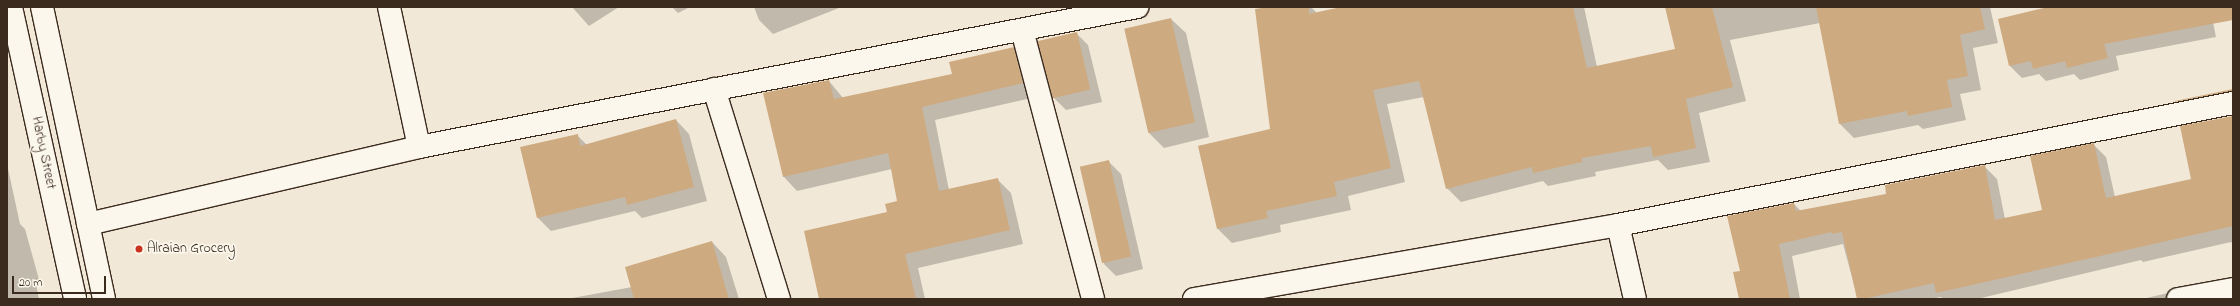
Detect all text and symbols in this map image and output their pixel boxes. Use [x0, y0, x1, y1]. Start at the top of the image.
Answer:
street label: Harby Street [27, 115, 59, 191]
place label: Alraian Grocery [147, 241, 235, 257]
marker: Alraian Grocery [134, 244, 144, 254]
scale bar [14, 268, 108, 294]
text: 20 m [19, 274, 42, 292]

